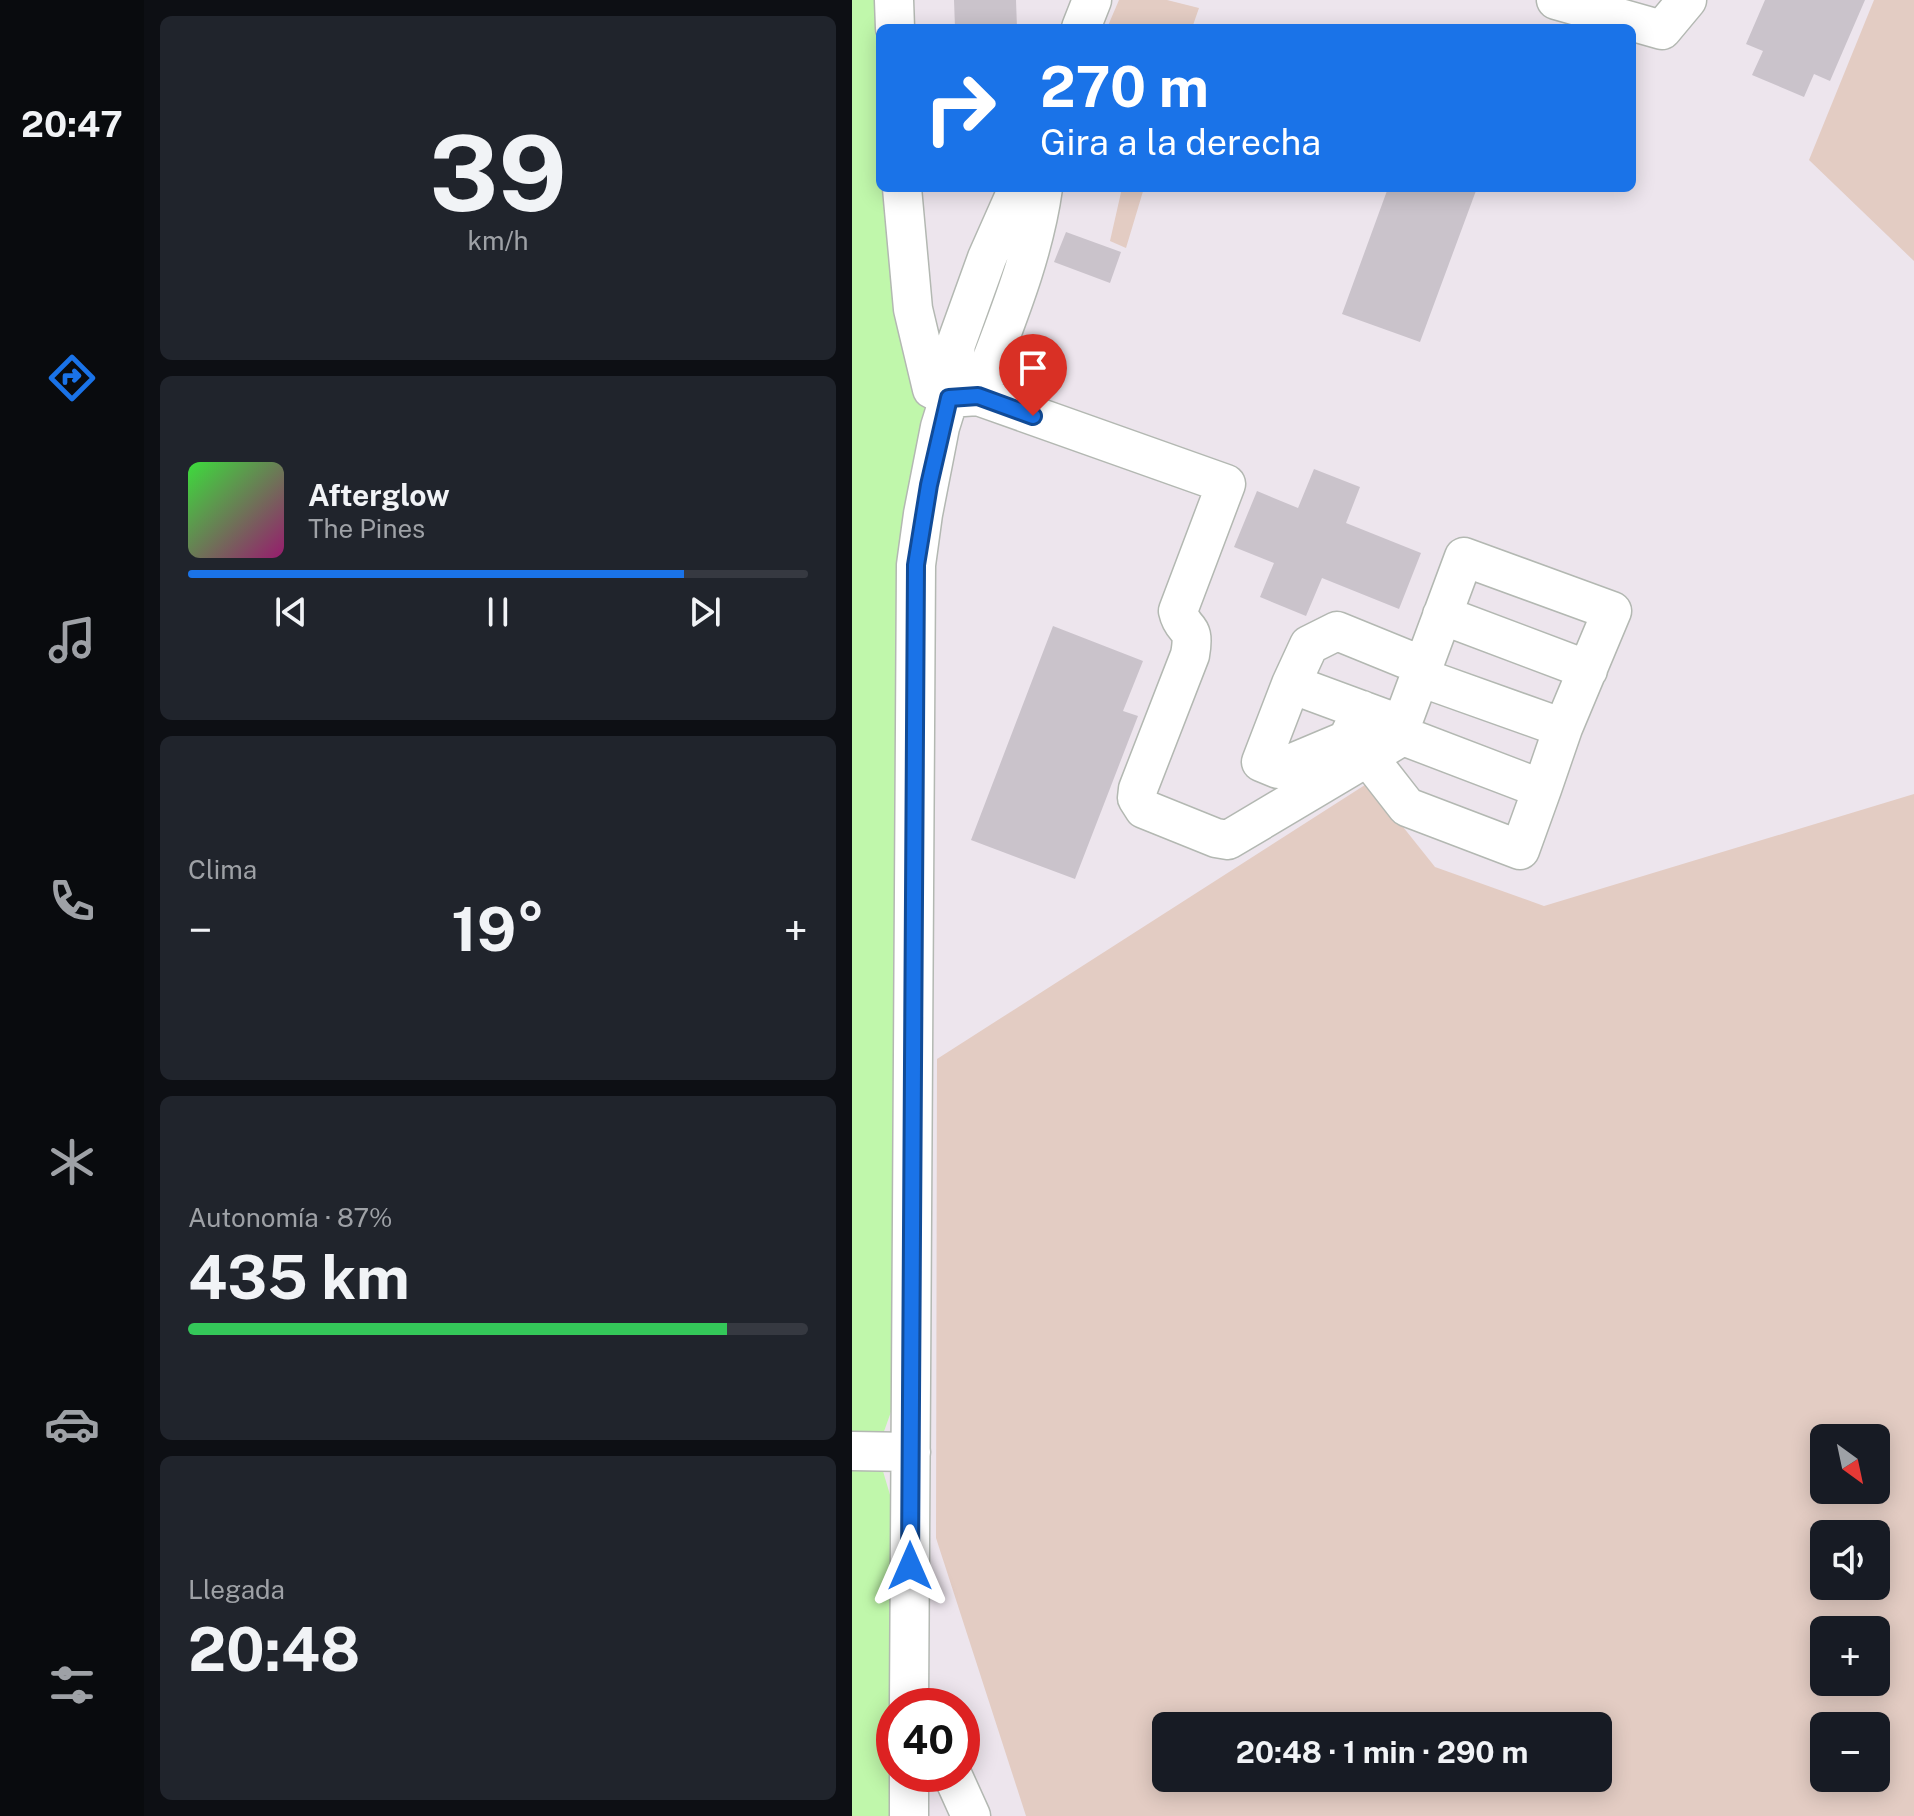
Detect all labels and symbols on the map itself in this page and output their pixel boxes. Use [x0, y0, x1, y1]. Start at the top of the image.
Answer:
pin [999, 334, 1067, 416]
north arrow [1810, 1424, 1890, 1504]
position arrow [868, 1524, 952, 1608]
speed limit sign: 40 [876, 1688, 980, 1792]

